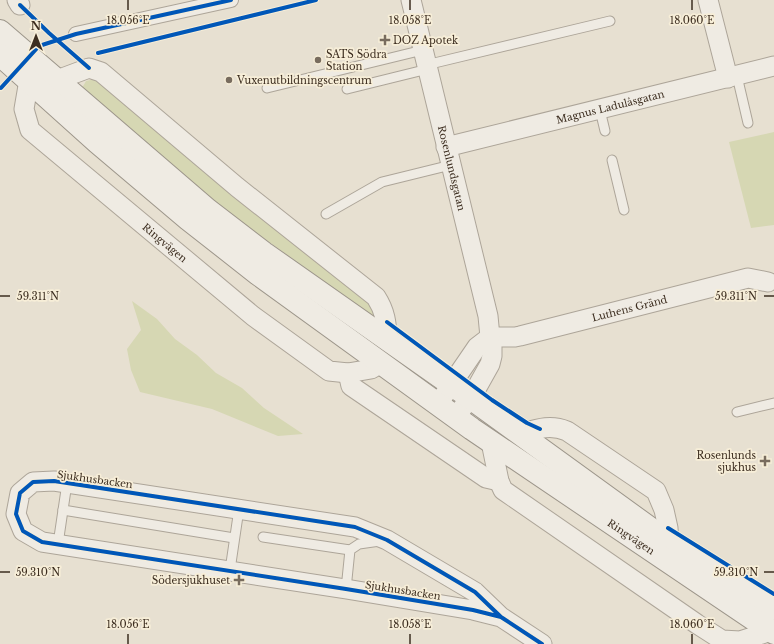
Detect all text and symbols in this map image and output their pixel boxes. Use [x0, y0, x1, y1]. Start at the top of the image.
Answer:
text: 18.056°E [107, 14, 149, 27]
text: 18.058°E [389, 14, 431, 27]
text: 18.060°E [670, 14, 714, 27]
north arrow [16, 16, 56, 56]
text: N [31, 19, 42, 33]
place label: DOZ Apotek [393, 34, 459, 47]
marker: DOZ Apotek [380, 35, 390, 45]
place label: SATS Södra Station [326, 48, 387, 73]
marker: SATS Södra Station [313, 55, 323, 65]
place label: Vuxenutbildningscentrum [236, 74, 372, 87]
marker: Vuxenutbildningscentrum [224, 75, 234, 85]
street label: Magnus Ladulåsgatan [555, 87, 666, 127]
street label: Rosenlundsgatan [435, 124, 468, 212]
street label: Ringvägen [140, 221, 190, 265]
text: 59.311°N [17, 290, 59, 303]
text: 59.311°N [715, 290, 757, 303]
street label: Luthens Gränd [590, 293, 669, 324]
place label: Rosenlunds sjukhus [696, 449, 756, 474]
marker: Rosenlunds sjukhus [759, 455, 771, 467]
street label: Sjukhusbacken [56, 468, 134, 491]
street label: Ringvägen [605, 516, 657, 558]
text: 59.310°N [16, 566, 60, 579]
text: 59.310°N [714, 566, 758, 579]
place label: Södersjukhuset [152, 574, 230, 587]
marker: Södersjukhuset [233, 574, 245, 586]
street label: Sjukhusbacken [364, 578, 442, 603]
text: 18.056°E [107, 618, 149, 631]
text: 18.058°E [389, 618, 431, 631]
text: 18.060°E [670, 618, 714, 631]

